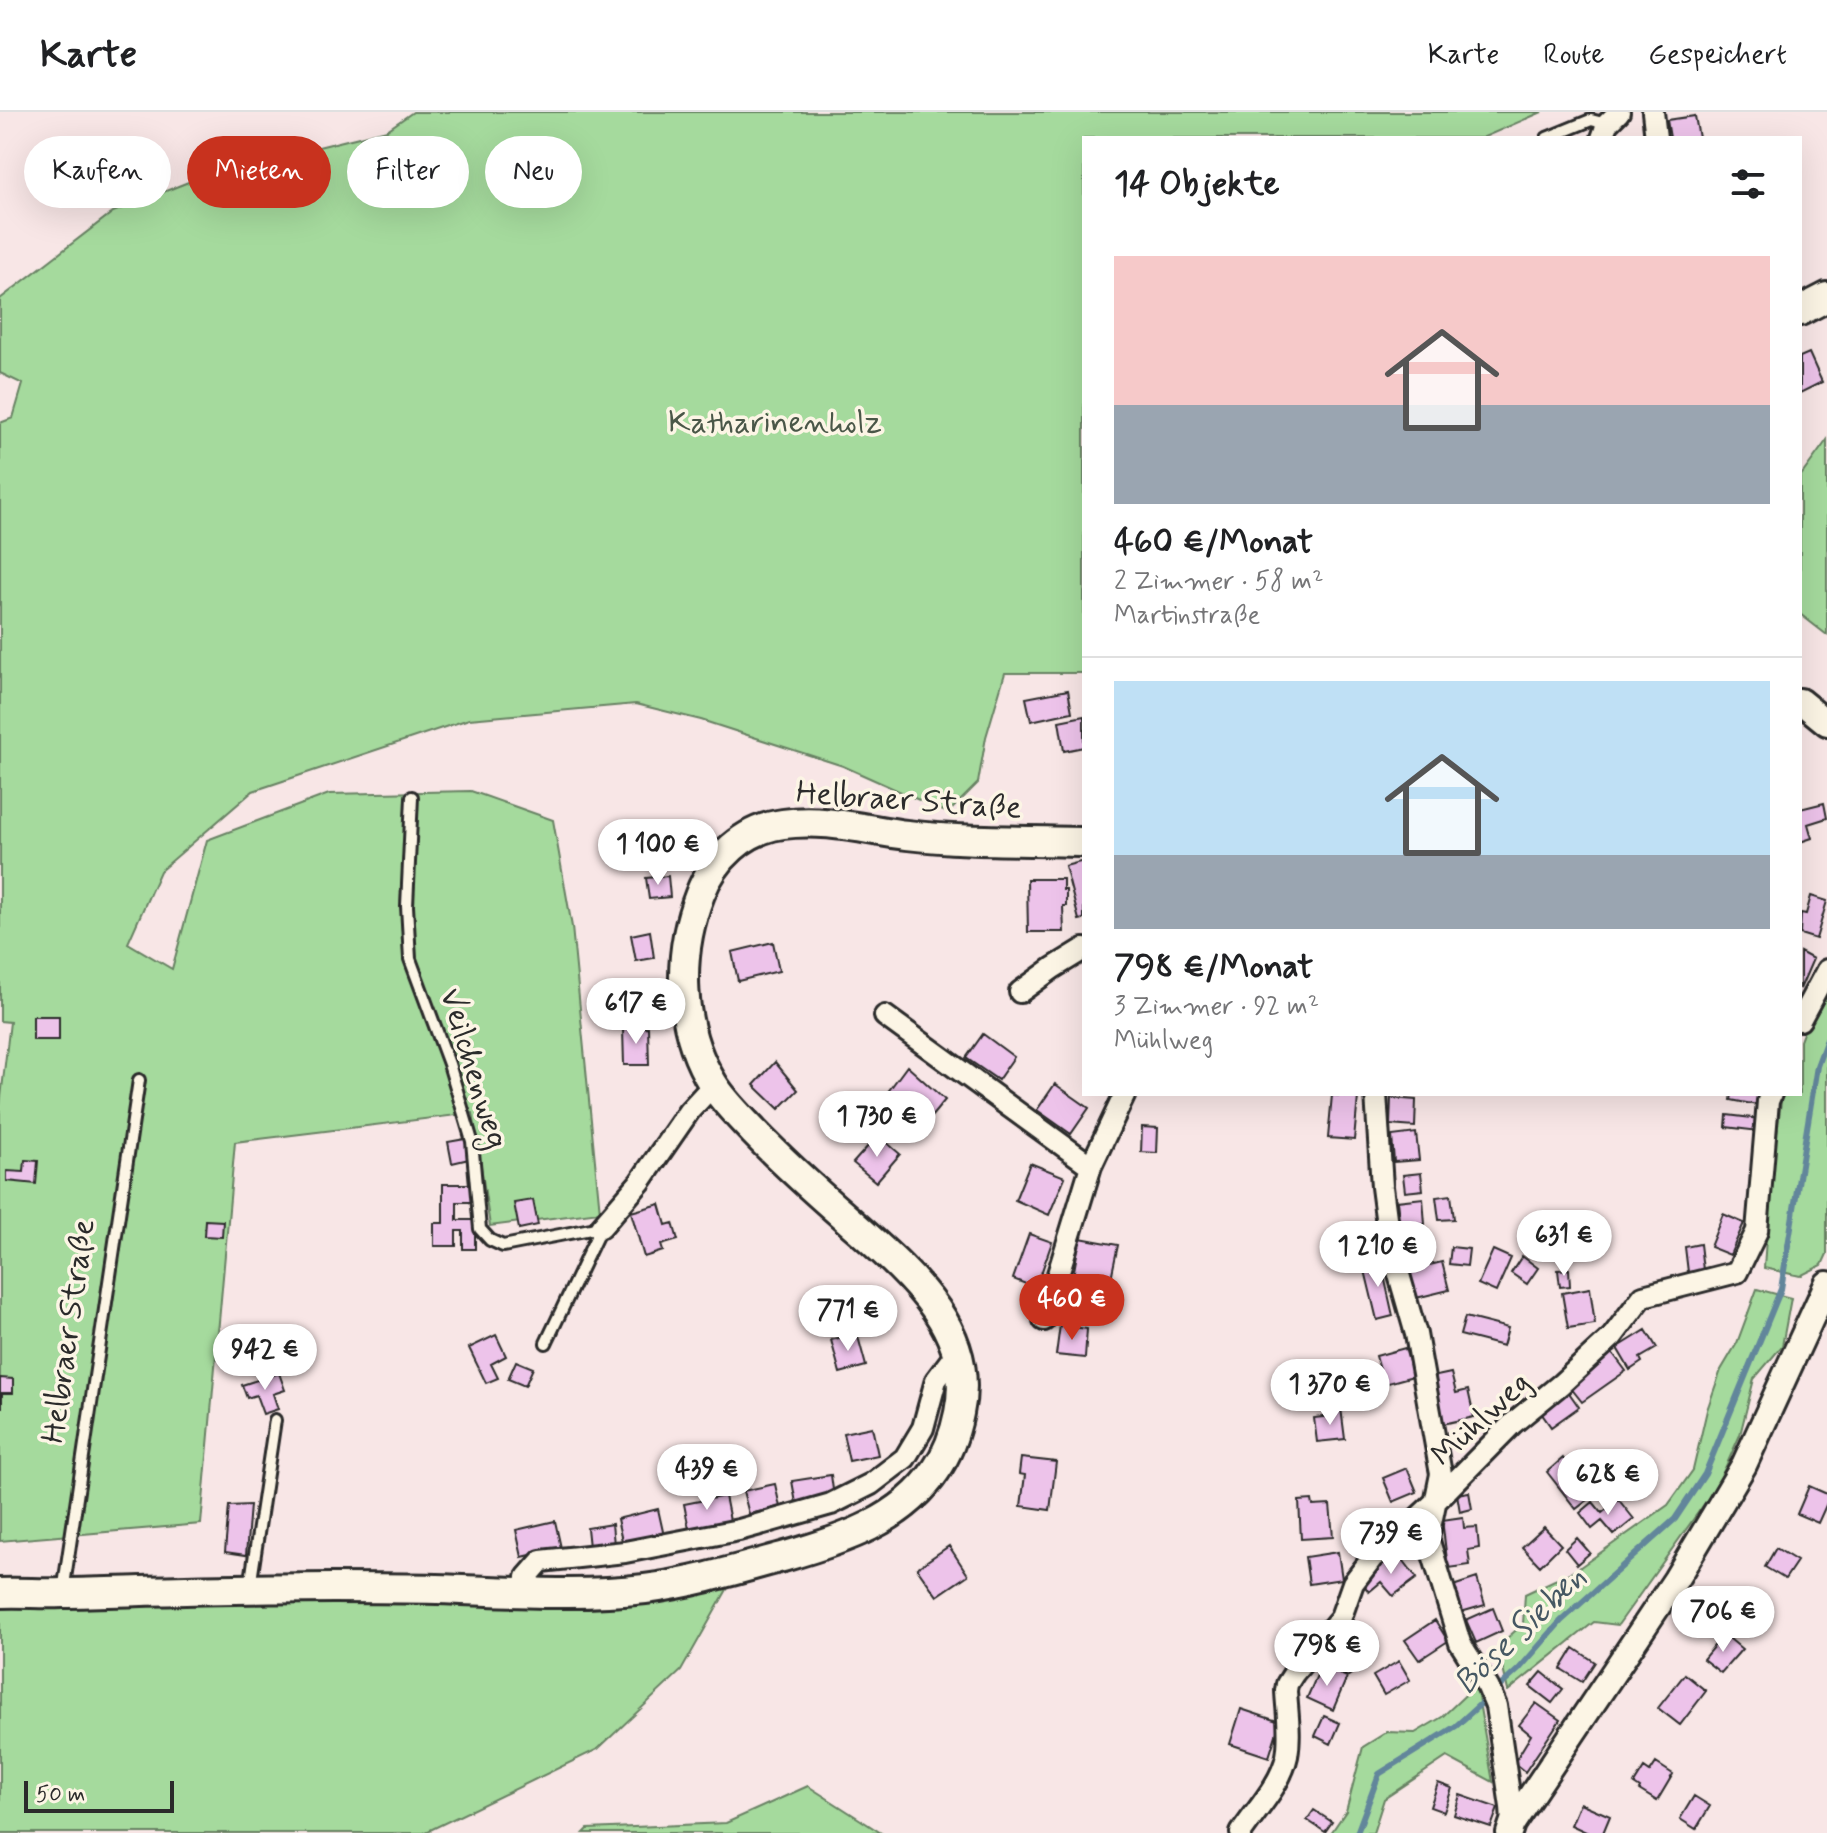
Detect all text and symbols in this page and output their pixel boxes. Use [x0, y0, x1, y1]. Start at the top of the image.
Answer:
text: Karte [40, 31, 137, 80]
text: Karte [1428, 37, 1499, 74]
text: Route [1543, 37, 1604, 74]
text: Gespeichert [1648, 37, 1787, 74]
chip: Kaufen [24, 136, 171, 208]
chip: Mieten [187, 136, 331, 208]
chip: Filter [347, 136, 469, 208]
chip: Neu [485, 136, 582, 208]
text: 14 Objekte [1114, 162, 1280, 207]
icon: filters [1726, 162, 1770, 206]
icon: home [1370, 308, 1514, 452]
park label: Katharinenholz [668, 402, 882, 444]
text: 460 €/Monat [1114, 520, 1313, 565]
text: 2 Zimmer · 58 m² [1114, 565, 1323, 599]
text: Martinstraße [1114, 599, 1260, 633]
icon: home [1370, 733, 1514, 877]
street label: Helbraer Straße [795, 772, 1023, 830]
pin: 1 100 € [584, 819, 732, 887]
text: 1 100 € [616, 828, 700, 862]
text: 798 €/Monat [1114, 945, 1313, 990]
pin: 617 € [580, 978, 692, 1046]
street label: Veilchenweg [427, 983, 517, 1155]
text: 617 € [604, 987, 668, 1021]
text: 3 Zimmer · 92 m² [1114, 990, 1319, 1024]
text: Mühlweg [1114, 1024, 1213, 1058]
pin: 1 730 € [803, 1091, 951, 1159]
text: 1 730 € [837, 1100, 917, 1134]
pin: 631 € [1508, 1210, 1620, 1278]
street label: Helbraer Straße [32, 1217, 105, 1446]
text: 631 € [1535, 1219, 1593, 1253]
pin: 1 210 € [1304, 1221, 1452, 1289]
text: 1 210 € [1337, 1230, 1419, 1264]
pin: 460 € [1016, 1274, 1128, 1342]
text: 460 € [1037, 1283, 1107, 1317]
pin: 771 € [792, 1285, 904, 1353]
text: 771 € [816, 1294, 880, 1328]
pin: 942 € [209, 1324, 321, 1392]
text: 942 € [231, 1333, 299, 1367]
pin: 1 370 € [1256, 1359, 1404, 1427]
street label: Mühlweg [1423, 1363, 1540, 1476]
text: 1 370 € [1289, 1368, 1371, 1402]
pin: 439 € [651, 1444, 763, 1512]
pin: 628 € [1552, 1449, 1664, 1517]
text: 439 € [675, 1453, 739, 1487]
text: 628 € [1575, 1458, 1641, 1492]
pin: 739 € [1335, 1508, 1447, 1576]
text: 739 € [1359, 1517, 1423, 1551]
water label: Böse Sieben [1445, 1556, 1597, 1705]
pin: 706 € [1667, 1586, 1779, 1654]
text: 706 € [1689, 1595, 1757, 1629]
pin: 798 € [1271, 1620, 1383, 1688]
text: 798 € [1292, 1629, 1362, 1663]
scale bar [24, 1777, 174, 1813]
text: 50 m [36, 1781, 85, 1809]

